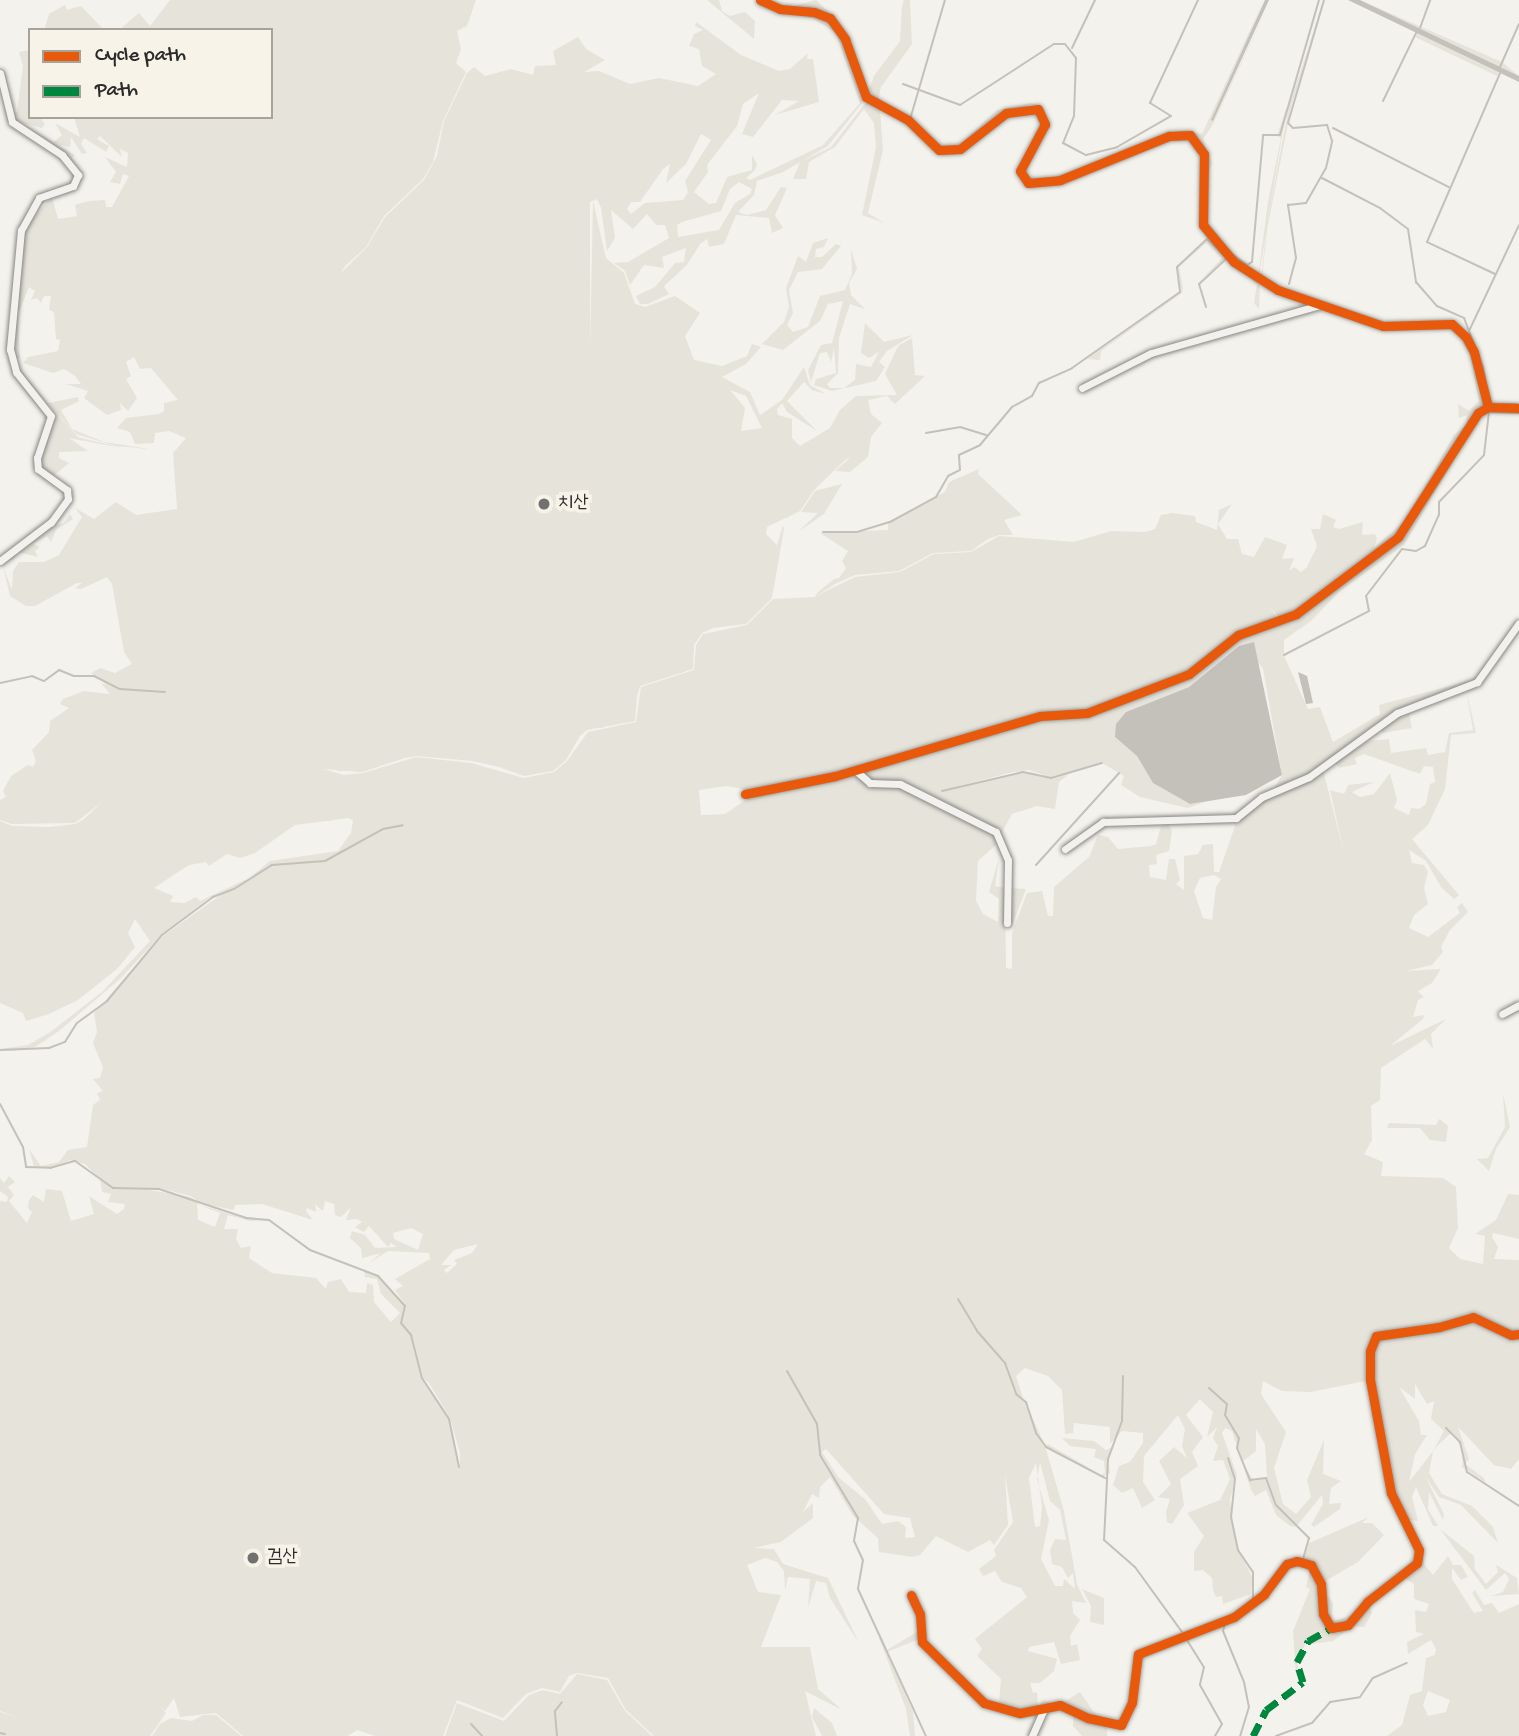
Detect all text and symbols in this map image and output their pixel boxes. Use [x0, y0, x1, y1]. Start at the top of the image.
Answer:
legend [28, 28, 273, 119]
text: Cycle path [95, 44, 186, 69]
text: Path [95, 79, 138, 104]
place label: 치산 [558, 493, 589, 515]
marker: 치산 [536, 496, 552, 512]
place label: 검산 [267, 1547, 298, 1569]
marker: 검산 [245, 1550, 261, 1566]

